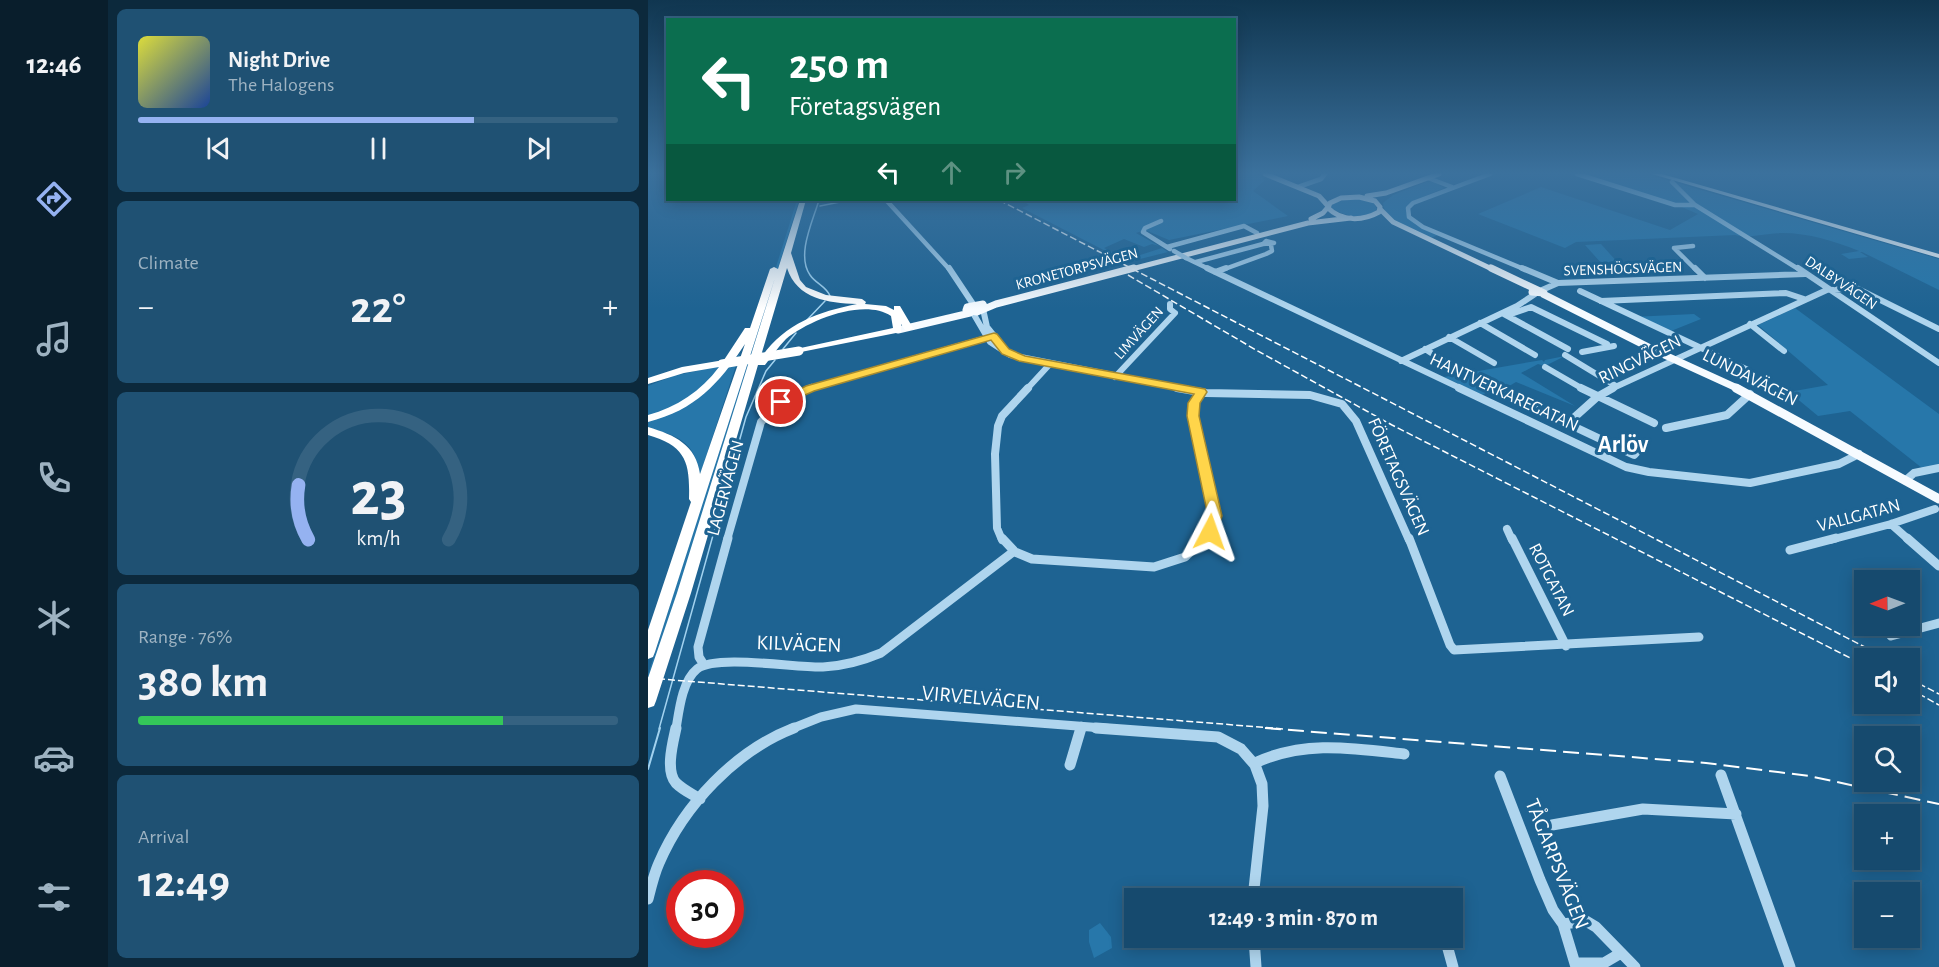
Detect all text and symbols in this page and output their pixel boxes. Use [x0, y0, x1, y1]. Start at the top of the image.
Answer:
icon: left [690, 42, 768, 120]
text: 250 m [789, 44, 889, 86]
text: Night Drive [228, 49, 330, 71]
text: 12:46 [26, 51, 82, 78]
text: The Halogens [228, 75, 334, 95]
text: Företagsvägen [789, 93, 941, 120]
icon: previous [202, 132, 235, 165]
icon: pause [362, 132, 395, 165]
icon: next [522, 132, 555, 165]
icon: left [872, 156, 905, 189]
icon: ahead [935, 156, 968, 189]
icon: right [998, 156, 1031, 189]
icon: directions [33, 178, 75, 220]
street label: KRONETORPSVÄGEN [1014, 244, 1140, 293]
text: Climate [138, 253, 199, 273]
street label: DALBYVÄGEN [1802, 253, 1880, 313]
street label: SVENSHÖGSVÄGEN [1563, 257, 1683, 279]
text: 22° [350, 286, 406, 331]
text: − [138, 291, 154, 324]
text: + [602, 291, 618, 324]
street label: LIMVÄGEN [1111, 303, 1166, 362]
icon: music [33, 318, 75, 360]
street label: RINGVÄGEN [1595, 331, 1684, 388]
street label: LUNDAVÄGEN [1700, 345, 1801, 410]
street label: HANTVERKAREGATAN [1427, 351, 1581, 435]
pin [755, 376, 806, 427]
icon: arrive [764, 385, 797, 418]
street label: FÖRETAGSVÄGEN [1364, 415, 1434, 539]
district label: Arlöv [1598, 433, 1649, 457]
street label: LAGERVÄGEN [703, 438, 747, 538]
icon: phone [33, 457, 75, 499]
text: 23 [350, 465, 406, 527]
street label: VALLGATAN [1815, 496, 1903, 536]
position arrow [1178, 500, 1242, 564]
text: km/h [356, 529, 400, 550]
street label: ROTGATAN [1525, 541, 1577, 619]
north arrow [1854, 570, 1920, 636]
map controls [1854, 570, 1920, 948]
icon: climate [33, 597, 75, 639]
text: Range · 76% [138, 627, 232, 647]
street label: KILVÄGEN [756, 631, 842, 656]
button: sound [1854, 648, 1920, 714]
text: 380 km [138, 660, 268, 705]
street label: VIRVELVÄGEN [921, 681, 1041, 714]
button: search [1854, 726, 1920, 792]
icon: car [33, 737, 75, 779]
street label: TÅGARPSVÄGEN [1521, 795, 1595, 932]
button: + [1854, 804, 1920, 870]
text: Arrival [138, 827, 189, 847]
text: 12:49 [138, 860, 230, 905]
speed limit sign: 30 [666, 870, 744, 948]
icon: filters [33, 876, 75, 918]
button: − [1854, 882, 1920, 948]
text: 12:49 · 3 min · 870 m [1209, 907, 1378, 929]

